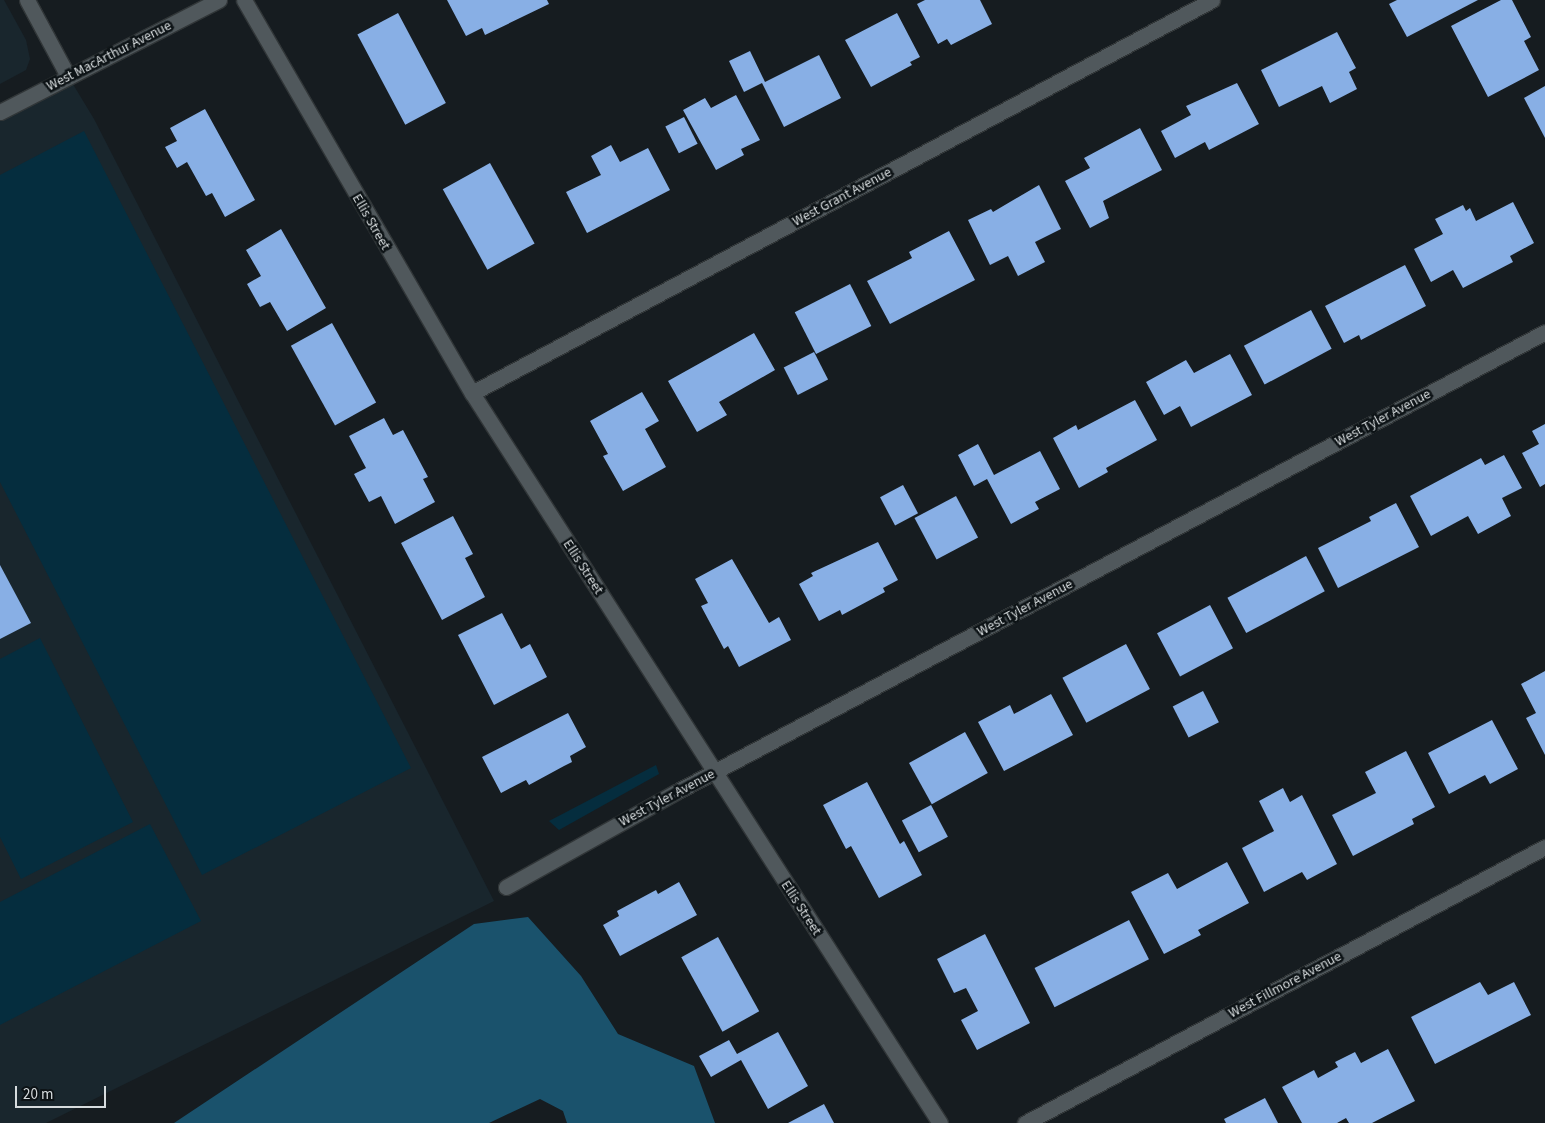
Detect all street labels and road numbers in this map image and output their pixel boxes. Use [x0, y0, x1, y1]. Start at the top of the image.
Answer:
street label: West MacArthur Avenue [44, 17, 174, 95]
street label: West Grant Avenue [790, 164, 894, 230]
street label: Ellis Street [348, 191, 394, 253]
street label: West Tyler Avenue [1332, 386, 1434, 450]
street label: Ellis Street [559, 537, 607, 597]
street label: West Tyler Avenue [974, 576, 1076, 640]
street label: West Tyler Avenue [616, 766, 718, 830]
street label: Ellis Street [777, 878, 825, 938]
street label: West Fillmore Avenue [1226, 948, 1344, 1022]

